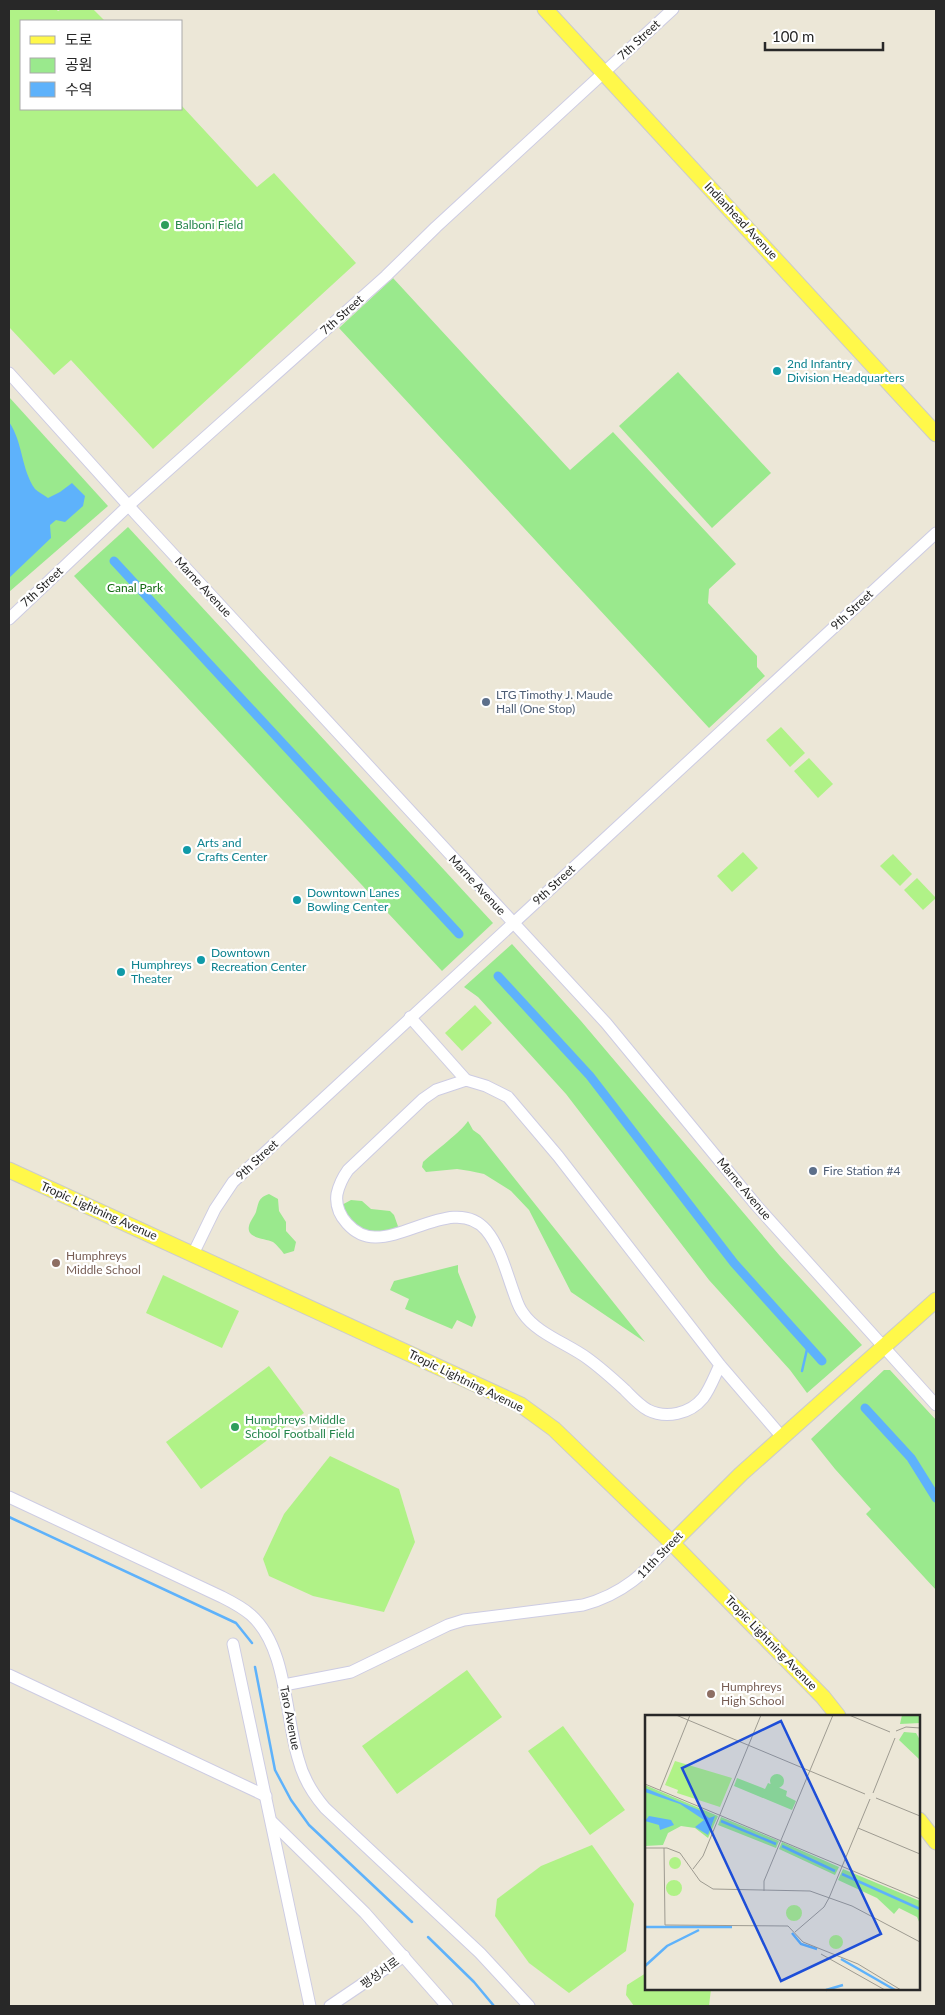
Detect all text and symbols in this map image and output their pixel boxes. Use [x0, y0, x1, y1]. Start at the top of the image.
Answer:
street label: 7th Street [614, 16, 664, 63]
legend [20, 20, 182, 110]
scale bar [765, 20, 882, 52]
text: 100 m [772, 27, 814, 45]
text: 도로 [65, 30, 93, 48]
text: 공원 [65, 55, 93, 73]
text: 수역 [65, 80, 93, 98]
street label: Indianhead Avenue [702, 179, 781, 262]
place label: Balboni Field [175, 217, 243, 232]
marker: Balboni Field [159, 219, 171, 231]
street label: 7th Street [317, 291, 367, 338]
place label: 2nd Infantry Division Headquarters [787, 356, 904, 385]
marker: 2nd Infantry Division Headquarters [771, 365, 783, 377]
street label: Marne Avenue [172, 553, 235, 620]
street label: 7th Street [17, 563, 67, 610]
park label: Canal Park [107, 580, 164, 595]
street label: 9th Street [827, 586, 877, 633]
place label: LTG Timothy J. Maude Hall (One Stop) [496, 687, 613, 716]
marker: LTG Timothy J. Maude Hall (One Stop) [480, 696, 492, 708]
place label: Arts and Crafts Center [197, 835, 268, 864]
marker: Arts and Crafts Center [181, 844, 193, 856]
street label: Marne Avenue [446, 851, 509, 918]
street label: 9th Street [529, 861, 579, 908]
place label: Downtown Lanes Bowling Center [307, 885, 399, 914]
marker: Downtown Lanes Bowling Center [291, 894, 303, 906]
place label: Downtown Recreation Center [211, 945, 307, 974]
marker: Downtown Recreation Center [195, 954, 207, 966]
place label: Humphreys Theater [131, 957, 192, 986]
marker: Humphreys Theater [115, 966, 127, 978]
street label: 9th Street [232, 1136, 282, 1183]
street label: Marne Avenue [714, 1154, 775, 1223]
place label: Fire Station #4 [823, 1163, 901, 1178]
marker: Fire Station #4 [807, 1165, 819, 1177]
street label: Tropic Lightning Avenue [38, 1178, 160, 1243]
place label: Humphreys Middle School [66, 1248, 141, 1277]
marker: Humphreys Middle School [50, 1257, 62, 1269]
street label: Tropic Lightning Avenue [406, 1346, 526, 1415]
place label: Humphreys Middle School Football Field [245, 1412, 354, 1441]
marker: Humphreys Middle School Football Field [229, 1421, 241, 1433]
street label: 11th Street [634, 1528, 686, 1581]
street label: Tropic Lightning Avenue [722, 1592, 821, 1693]
place label: Humphreys High School [721, 1679, 784, 1708]
street label: Taro Avenue [277, 1685, 304, 1751]
marker: Humphreys High School [705, 1688, 717, 1700]
inset map [645, 1715, 920, 1990]
street label: 팽성서로 [357, 1954, 402, 1992]

